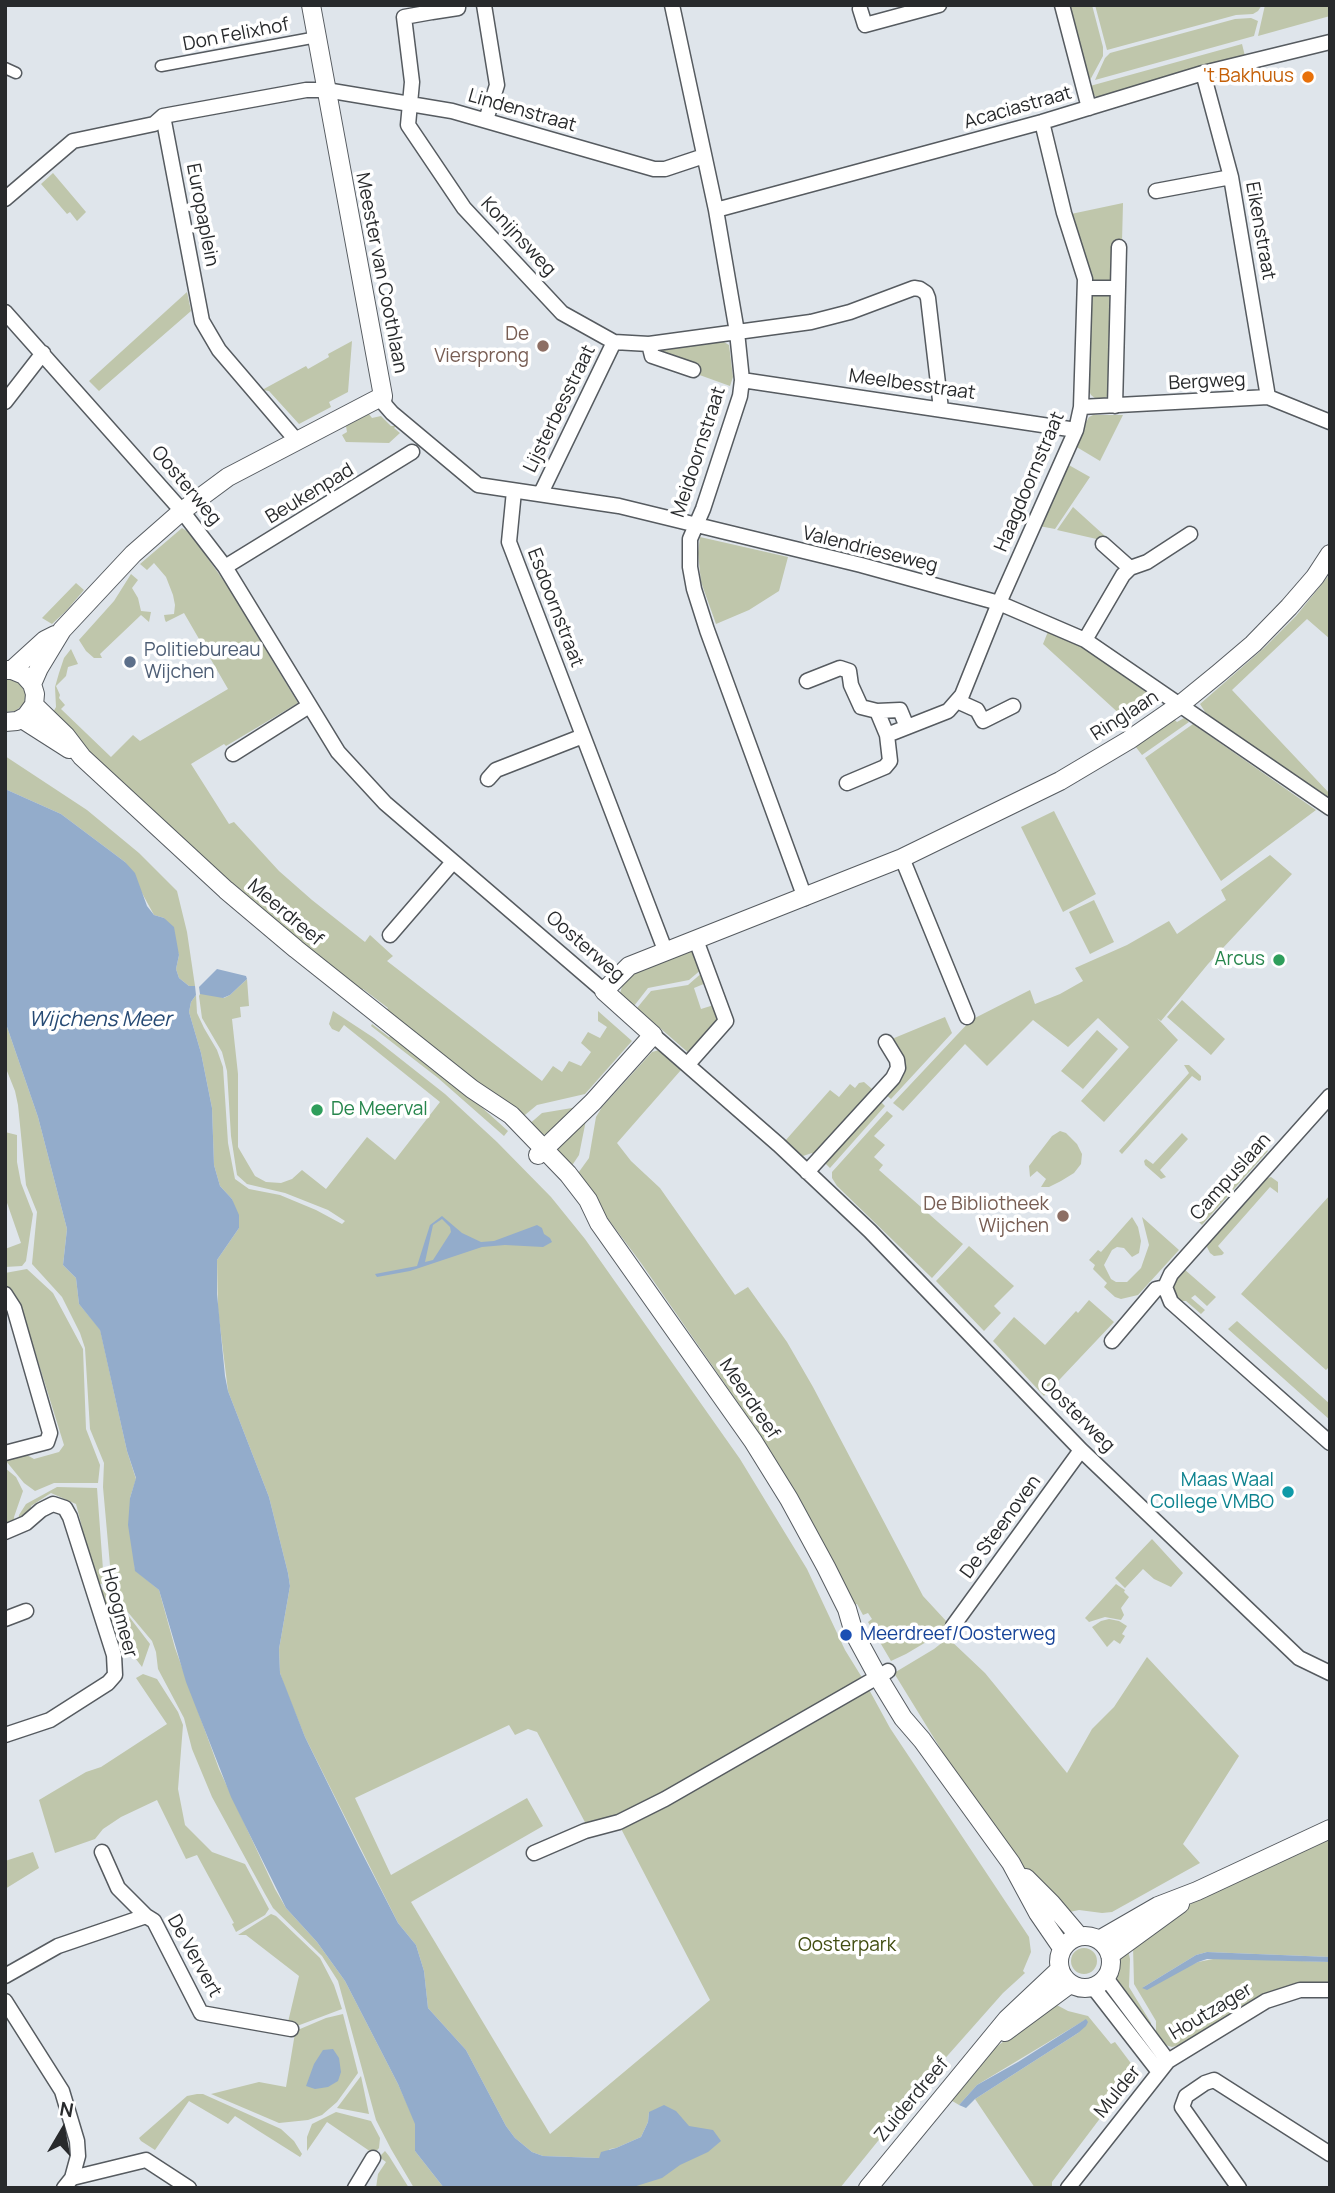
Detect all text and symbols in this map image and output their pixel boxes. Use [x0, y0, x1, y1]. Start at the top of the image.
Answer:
street label: Don Felixhof [181, 14, 291, 56]
place label: 't Bakhuus [1203, 66, 1294, 88]
marker: 't Bakhuus [1300, 69, 1316, 85]
street label: Acaciastraat [961, 82, 1075, 134]
street label: Lindenstraat [465, 85, 579, 137]
street label: Europaplein [181, 162, 223, 268]
street label: Meester van Coothlaan [350, 171, 412, 375]
street label: Eikenstraat [1240, 180, 1280, 282]
street label: Konijnsweg [476, 193, 560, 281]
place label: De Viersprong [434, 324, 529, 368]
marker: De Viersprong [535, 338, 551, 354]
street label: Lijsterbesstraat [519, 341, 601, 477]
street label: Meelbesstraat [847, 365, 977, 405]
street label: Bergweg [1168, 369, 1246, 395]
street label: Meidoornstraat [667, 384, 731, 520]
street label: Haagdoornstraat [990, 409, 1070, 555]
street label: Oosterweg [146, 442, 226, 530]
street label: Beukenpad [262, 459, 358, 529]
street label: Valendrieseweg [800, 522, 940, 578]
street label: Esdoornstraat [522, 545, 588, 671]
place label: Politiebureau Wijchen [144, 640, 261, 684]
marker: Politiebureau Wijchen [122, 654, 138, 670]
street label: Ringlaan [1087, 686, 1163, 746]
street label: Meerdreef [243, 875, 327, 951]
street label: Oosterweg [541, 907, 629, 987]
place label: Arcus [1215, 949, 1265, 971]
marker: Arcus [1271, 952, 1287, 968]
water label: Wijchens Meer [29, 1007, 171, 1033]
place label: De Meerval [331, 1099, 428, 1121]
marker: De Meerval [309, 1102, 325, 1118]
street label: Campuslaan [1186, 1129, 1276, 1225]
place label: De Bibliotheek Wijchen [923, 1194, 1049, 1238]
marker: De Bibliotheek Wijchen [1055, 1208, 1071, 1224]
street label: Meerdreef [714, 1355, 784, 1443]
street label: Oosterweg [1035, 1373, 1119, 1457]
place label: Maas Waal College VMBO [1150, 1470, 1274, 1514]
street label: De Steenoven [956, 1471, 1046, 1583]
marker: Maas Waal College VMBO [1280, 1484, 1296, 1500]
street label: Hoogmeer [96, 1566, 142, 1660]
place label: Meerdreef/Oosterweg [860, 1624, 1056, 1646]
marker: Meerdreef/Oosterweg [838, 1627, 854, 1643]
street label: De Ververt [162, 1911, 226, 2001]
park label: Oosterpark [798, 1935, 896, 1957]
street label: Houtzager [1166, 1978, 1256, 2046]
street label: Zuiderdreef [870, 2053, 954, 2147]
street label: Mulder [1090, 2061, 1146, 2123]
north arrow [28, 2095, 98, 2165]
text: N [58, 2095, 76, 2123]

